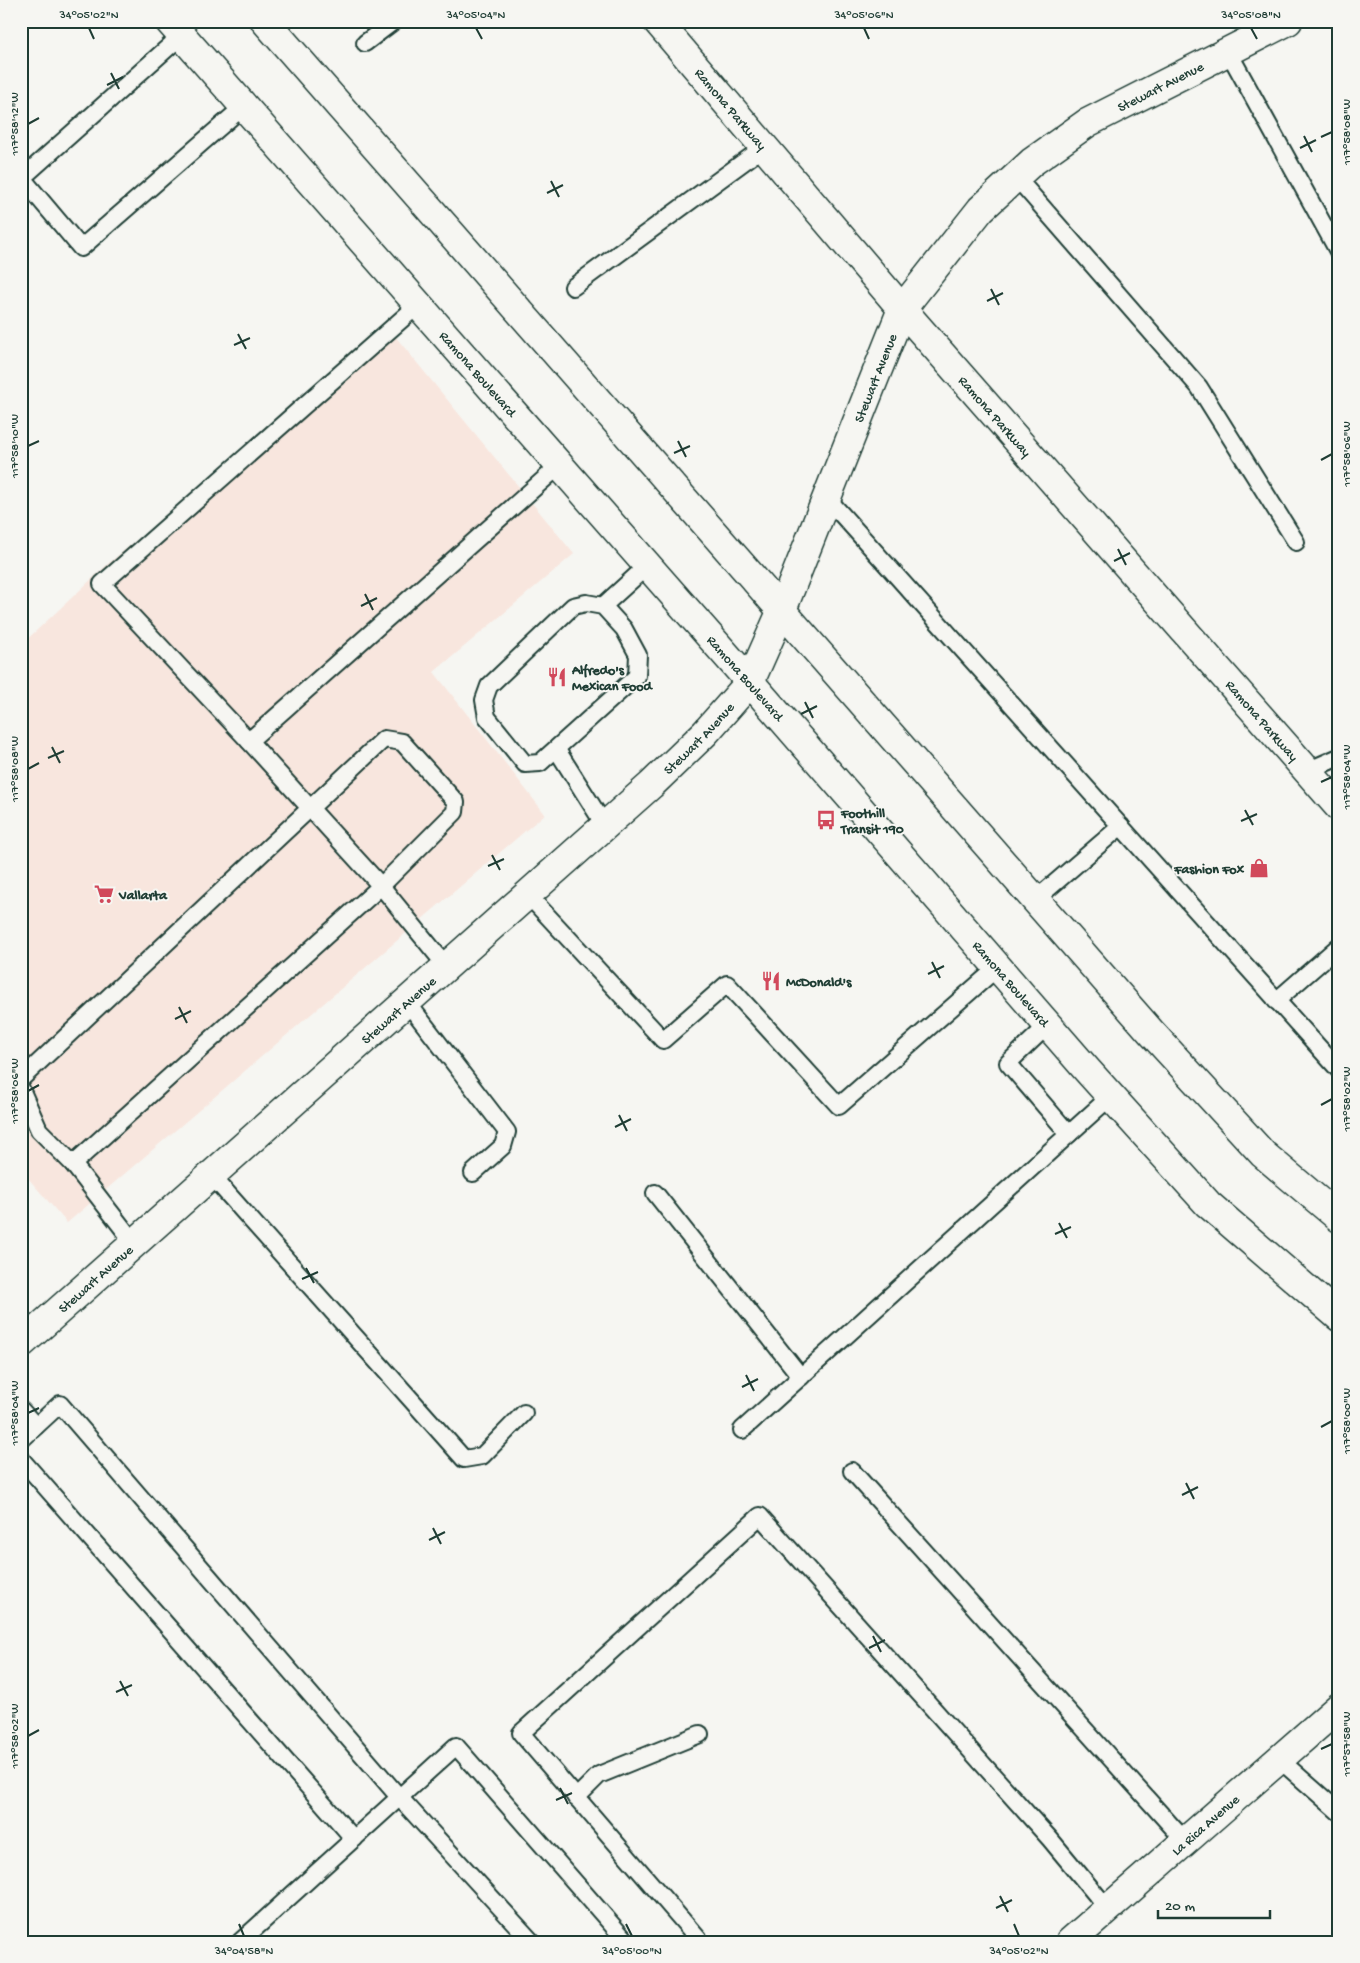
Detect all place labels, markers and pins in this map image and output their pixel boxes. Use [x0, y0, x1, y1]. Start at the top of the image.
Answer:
place label: Alfredo's Mexican Food [571, 663, 654, 696]
restaurant icon: Alfredo's Mexican Food [546, 666, 568, 688]
place label: Foothill Transit 190 [840, 806, 904, 839]
bus stop icon: Foothill Transit 190 [815, 809, 837, 831]
shop icon: Fashion Fox [1248, 857, 1270, 879]
place label: Fashion Fox [1173, 862, 1245, 879]
supermarket icon: Vallarta [93, 883, 115, 905]
place label: Vallarta [118, 888, 168, 905]
restaurant icon: McDonald's [760, 970, 782, 992]
place label: McDonald's [786, 975, 852, 992]

